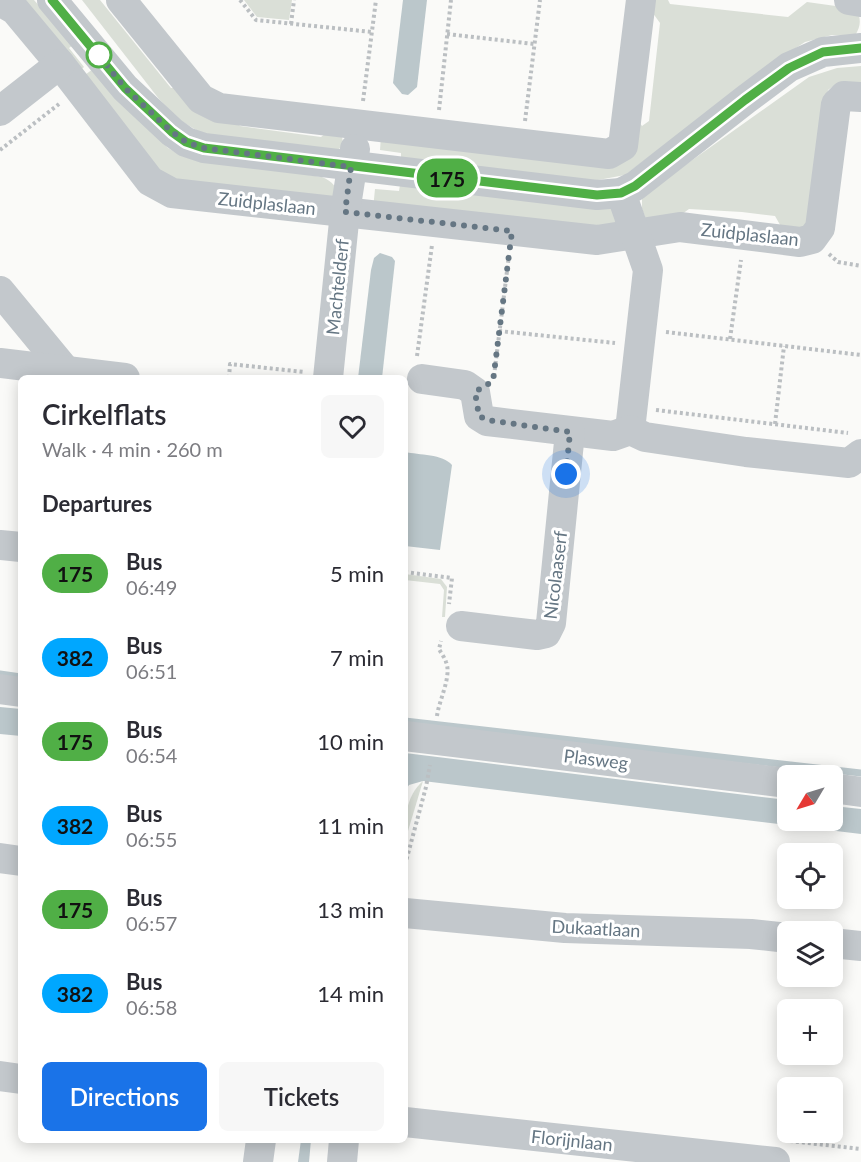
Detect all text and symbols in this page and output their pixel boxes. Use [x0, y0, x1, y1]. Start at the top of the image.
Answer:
unlabelled marker [86, 42, 112, 68]
line badge: 175 [412, 158, 482, 198]
text: 175 [429, 166, 465, 191]
street label: Zuidplaslaan [217, 187, 317, 219]
street label: Zuidplaslaan [700, 218, 800, 250]
street label: Machtelderf [321, 237, 353, 336]
button: heart [321, 395, 384, 458]
text: Cirkelflats [42, 397, 167, 431]
text: Walk · 4 min · 260 m [42, 437, 223, 461]
your location [551, 459, 581, 489]
text: Departures [42, 490, 152, 517]
street label: Nicolaaserf [539, 529, 571, 620]
text: Bus [126, 548, 162, 575]
text: 5 min [330, 560, 384, 587]
text: 175 [57, 561, 93, 586]
text: 06:49 [126, 575, 177, 599]
text: Bus [126, 632, 162, 659]
text: 7 min [330, 644, 384, 671]
text: 382 [57, 645, 93, 670]
text: 06:51 [126, 659, 177, 683]
text: Bus [126, 716, 162, 743]
text: 10 min [317, 728, 384, 755]
text: 175 [57, 729, 93, 754]
text: 06:54 [126, 743, 177, 767]
street label: Plasweg [563, 744, 629, 774]
north arrow [777, 765, 843, 831]
map controls [777, 765, 843, 1143]
text: Bus [126, 800, 162, 827]
text: 11 min [317, 812, 384, 839]
text: 382 [57, 813, 93, 838]
text: 06:55 [126, 827, 177, 851]
button: locate [777, 843, 843, 909]
text: Bus [126, 884, 162, 911]
text: 13 min [317, 896, 384, 923]
text: 175 [57, 897, 93, 922]
text: 06:57 [126, 911, 177, 935]
street label: Dukaatlaan [551, 915, 641, 941]
button: layers [777, 921, 843, 987]
text: Bus [126, 968, 162, 995]
text: 14 min [317, 980, 384, 1007]
text: 382 [57, 981, 93, 1006]
text: 06:58 [126, 995, 177, 1019]
button: + [777, 999, 843, 1065]
button: Directions [42, 1062, 207, 1131]
button: Tickets [219, 1062, 384, 1131]
button: − [777, 1077, 843, 1143]
street label: Florijnlaan [530, 1125, 614, 1155]

